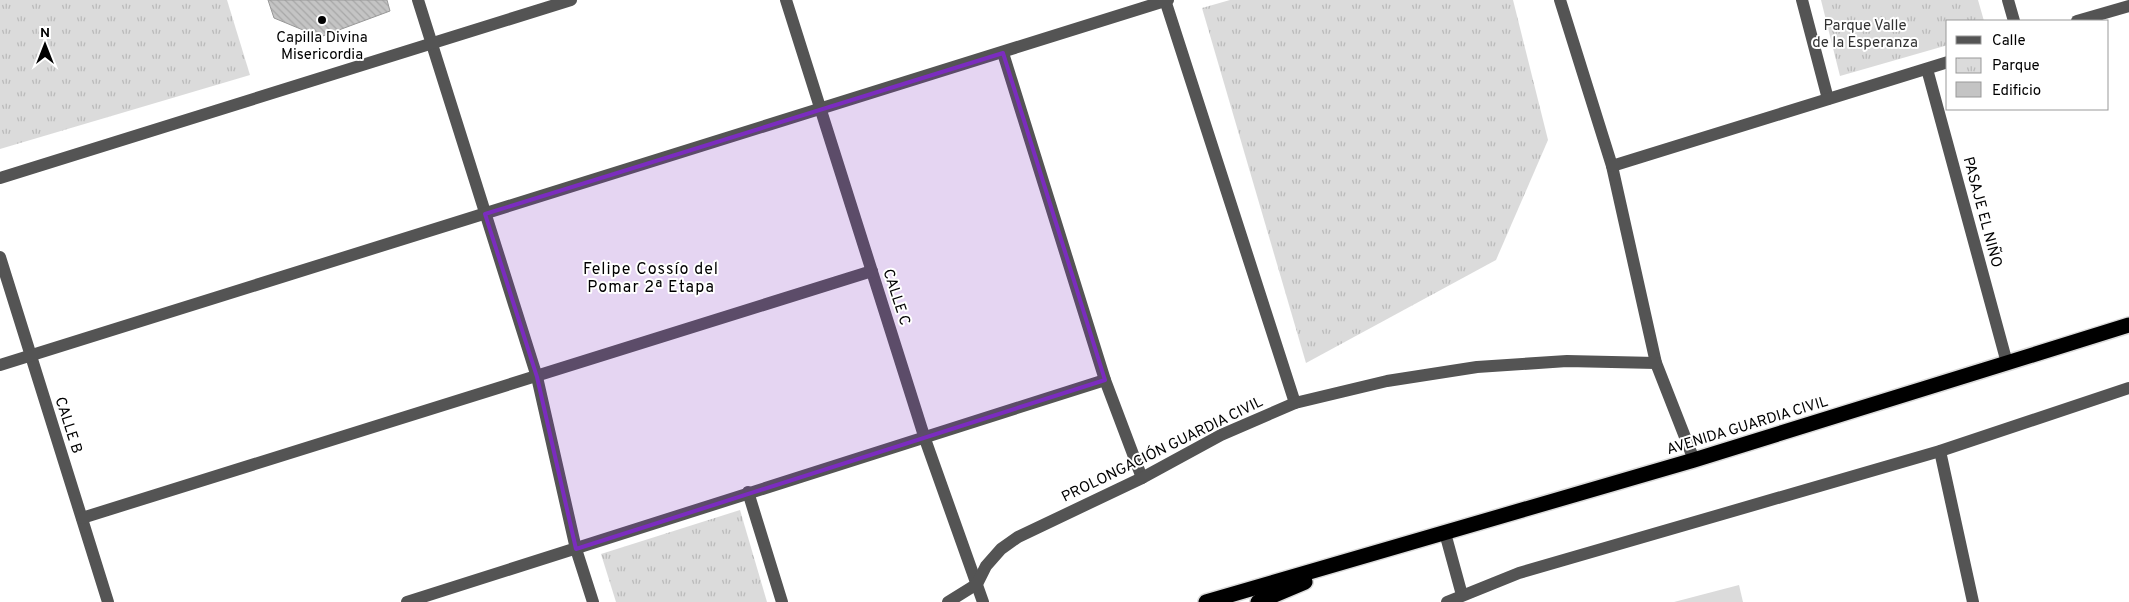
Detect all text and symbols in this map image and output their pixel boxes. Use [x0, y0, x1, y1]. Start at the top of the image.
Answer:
marker: Capilla Divina Misericordia [316, 14, 328, 26]
park label: Parque Valle de la Esperanza [1812, 17, 1918, 53]
north arrow [20, 20, 70, 70]
legend [1946, 20, 2109, 110]
text: N [40, 25, 50, 42]
place label: Capilla Divina Misericordia [276, 29, 368, 65]
text: Calle [1992, 32, 2026, 51]
text: Parque [1992, 57, 2040, 76]
text: Edificio [1992, 82, 2041, 101]
street label: PASAJE EL NIÑO [1958, 155, 2006, 270]
district label: Felipe Cossío del Pomar 2ª Etapa [583, 260, 719, 298]
street label: CALLE C [878, 267, 914, 328]
street label: PROLONGACIÓN GUARDIA CIVIL [1058, 391, 1267, 508]
street label: AVENIDA GUARDIA CIVIL [1664, 393, 1830, 460]
street label: CALLE B [50, 395, 86, 456]

